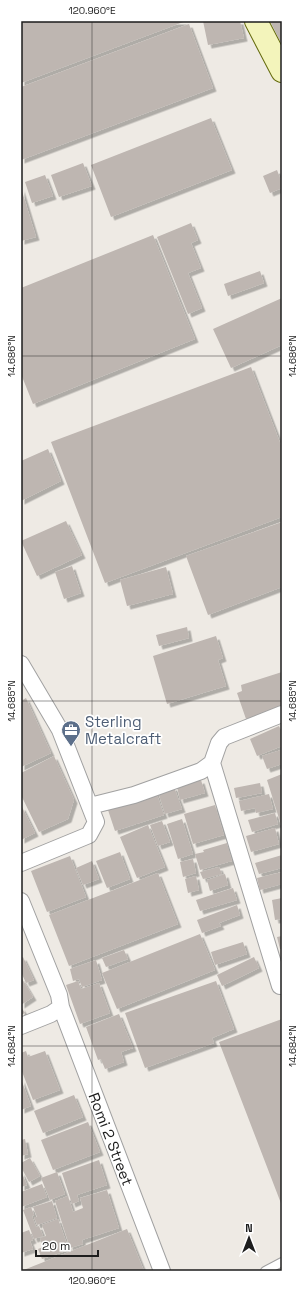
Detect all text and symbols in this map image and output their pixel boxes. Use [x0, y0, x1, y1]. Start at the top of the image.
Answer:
text: 120.960°E [68, 4, 116, 17]
text: 14.686°N [5, 335, 18, 377]
text: 14.686°N [286, 335, 299, 377]
text: 14.685°N [5, 680, 18, 722]
text: 14.685°N [286, 680, 299, 722]
place label: Sterling Metalcraft [85, 712, 162, 748]
office icon: Sterling Metalcraft [60, 719, 82, 747]
text: 14.684°N [5, 1025, 18, 1067]
text: 14.684°N [286, 1025, 299, 1067]
street label: Romi 2 Street [85, 1090, 137, 1188]
north arrow [229, 1218, 269, 1258]
text: N [245, 1221, 253, 1235]
scale bar [36, 1232, 98, 1258]
text: 20 m [42, 1238, 70, 1254]
text: 120.960°E [68, 1274, 116, 1287]

